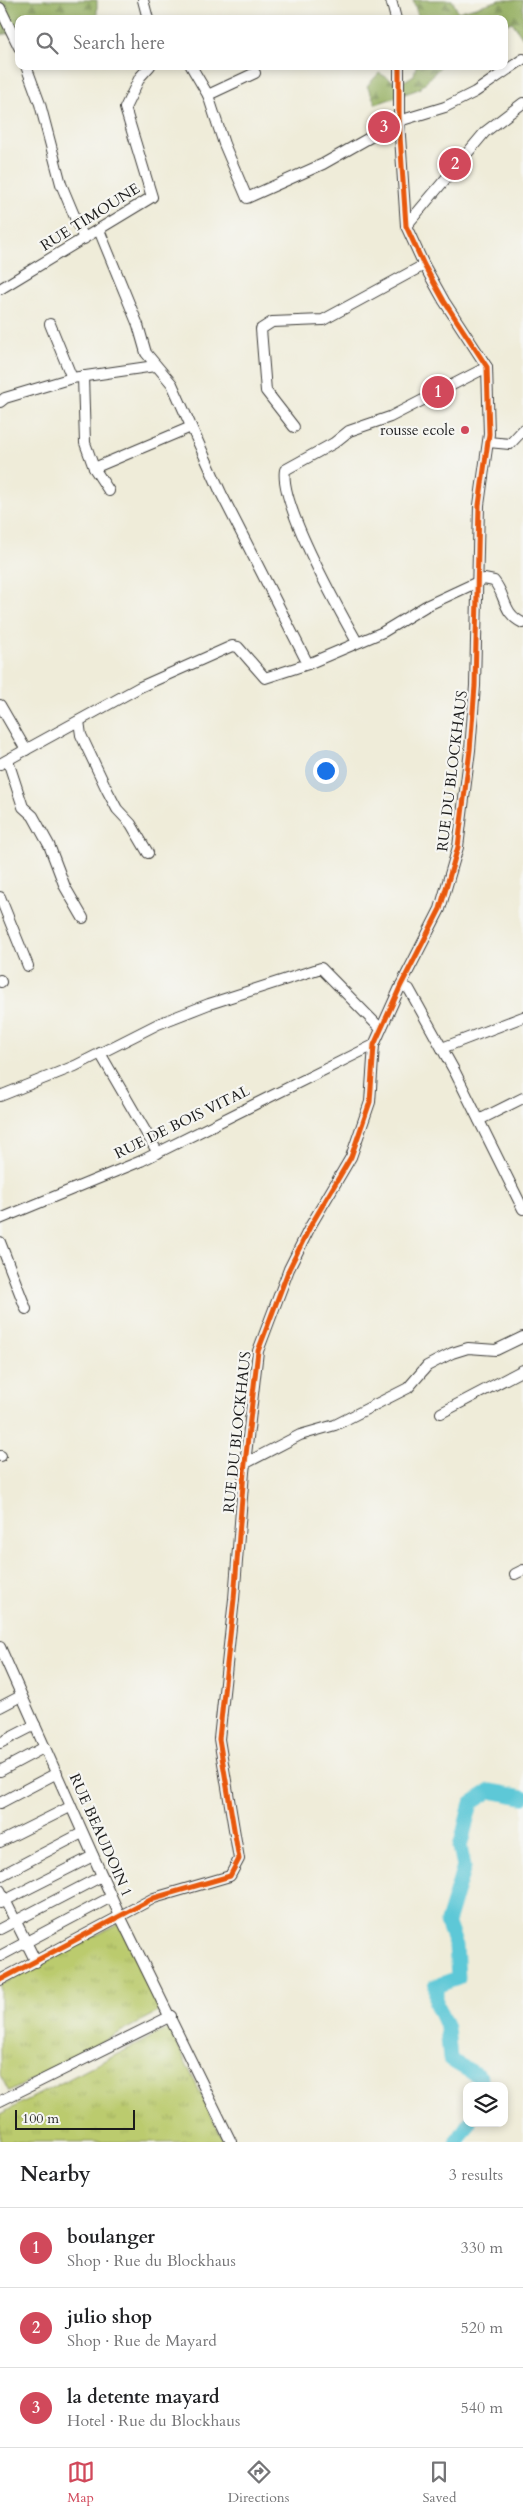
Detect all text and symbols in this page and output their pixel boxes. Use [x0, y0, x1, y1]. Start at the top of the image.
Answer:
search box [15, 15, 508, 70]
icon: search [33, 29, 61, 57]
text: Search here [73, 30, 165, 56]
pin: 3 [368, 108, 400, 146]
pin: 2 [439, 145, 471, 183]
street label: RUE TIMOUNE [37, 178, 143, 256]
pin: 1 [422, 373, 454, 411]
place label: rousse ecole [380, 420, 455, 440]
marker: rousse ecole [459, 424, 471, 436]
street label: RUE DU BLOCKHAUS [432, 689, 472, 853]
your location [313, 758, 339, 784]
street label: RUE DE BOIS VITAL [111, 1080, 254, 1163]
street label: RUE DU BLOCKHAUS [219, 1350, 255, 1514]
street label: RUE BEAUDOIN 1 [65, 1770, 137, 1900]
map controls [463, 2082, 508, 2127]
button: layers [463, 2082, 508, 2127]
scale bar [15, 2107, 135, 2130]
text: 100 m [22, 2109, 59, 2128]
text: Nearby [20, 2160, 91, 2189]
text: 3 results [449, 2164, 503, 2186]
text: boulanger [67, 2224, 155, 2250]
text: 1 [32, 2237, 40, 2259]
text: 330 m [461, 2237, 503, 2259]
text: Shop · Rue du Blockhaus [67, 2250, 236, 2272]
text: julio shop [67, 2304, 152, 2330]
text: 2 [32, 2317, 40, 2339]
text: 520 m [461, 2317, 503, 2339]
text: Shop · Rue de Mayard [67, 2330, 217, 2352]
text: la detente mayard [67, 2384, 220, 2410]
text: 3 [32, 2397, 40, 2419]
text: 540 m [461, 2397, 503, 2419]
text: Hotel · Rue du Blockhaus [67, 2410, 240, 2432]
tab: Map [67, 2458, 95, 2507]
tab: Directions [228, 2458, 289, 2507]
tab: Saved [422, 2458, 456, 2507]

